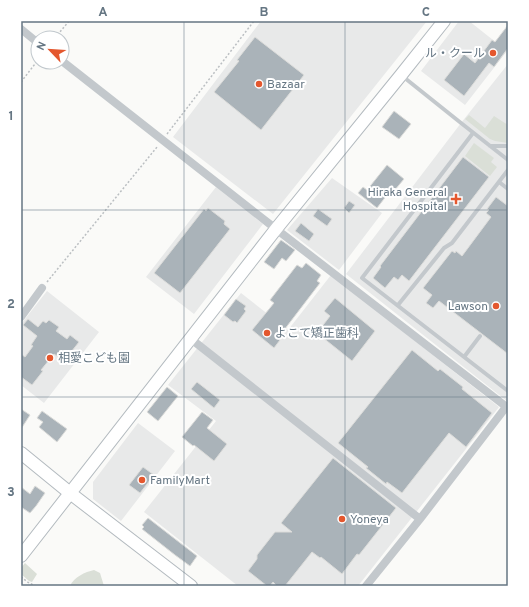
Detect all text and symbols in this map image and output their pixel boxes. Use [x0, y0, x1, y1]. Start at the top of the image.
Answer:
text: A [98, 5, 108, 21]
text: B [260, 5, 269, 21]
text: C [422, 5, 430, 21]
north arrow [30, 30, 70, 70]
text: N [34, 40, 50, 53]
place label: ル・クール [425, 46, 485, 62]
marker: ル・クール [488, 48, 498, 58]
place label: Bazaar [267, 77, 305, 93]
marker: Bazaar [254, 79, 264, 89]
text: 1 [8, 109, 14, 125]
place label: Hiraka General Hospital [367, 185, 447, 215]
marker: Hiraka General Hospital [450, 193, 462, 205]
text: 2 [7, 297, 15, 313]
place label: Lawson [448, 299, 488, 315]
marker: Lawson [491, 301, 501, 311]
place label: よこて矯正歯科 [275, 326, 359, 342]
marker: よこて矯正歯科 [262, 328, 272, 338]
place label: 相愛こども園 [58, 351, 130, 367]
marker: 相愛こども園 [45, 353, 55, 363]
place label: FamilyMart [150, 473, 210, 489]
marker: FamilyMart [137, 475, 147, 485]
text: 3 [7, 485, 15, 501]
place label: Yoneya [350, 512, 389, 528]
marker: Yoneya [337, 514, 347, 524]

